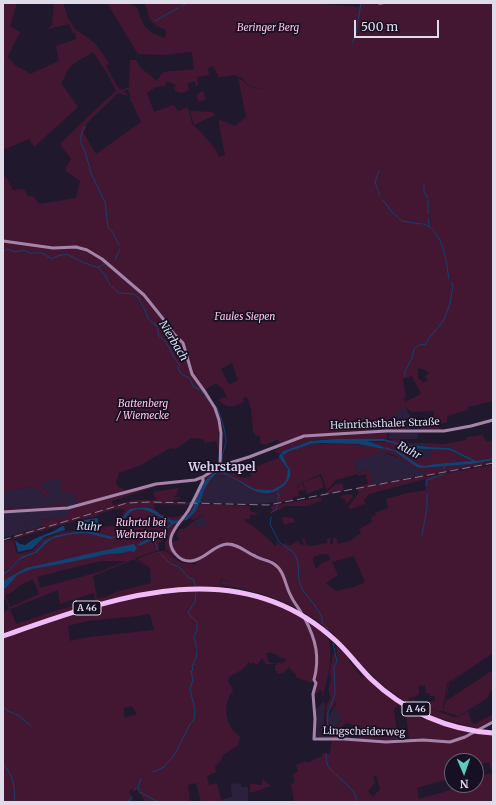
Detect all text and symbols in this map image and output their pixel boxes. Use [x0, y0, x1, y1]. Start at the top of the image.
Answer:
scale bar [356, 12, 441, 38]
text: 500 m [361, 19, 398, 34]
park label: Beringer Berg [237, 22, 299, 34]
park label: Faules Siepen [215, 311, 275, 323]
water label: Nierbach [156, 318, 190, 364]
park label: Battenberg / Wiemecke [117, 398, 169, 422]
street label: Heinrichsthaler Straße [330, 416, 440, 432]
water label: Ruhr [395, 439, 423, 463]
district label: Wehrstapel [188, 461, 256, 475]
park label: Ruhrtal bei Wehrstapel [116, 517, 166, 540]
water label: Ruhr [76, 520, 102, 534]
road number: A 46 [73, 601, 101, 615]
road number: A 46 [402, 702, 430, 716]
street label: Lingscheiderweg [323, 725, 405, 739]
north arrow [444, 753, 484, 793]
text: N [460, 777, 469, 791]

